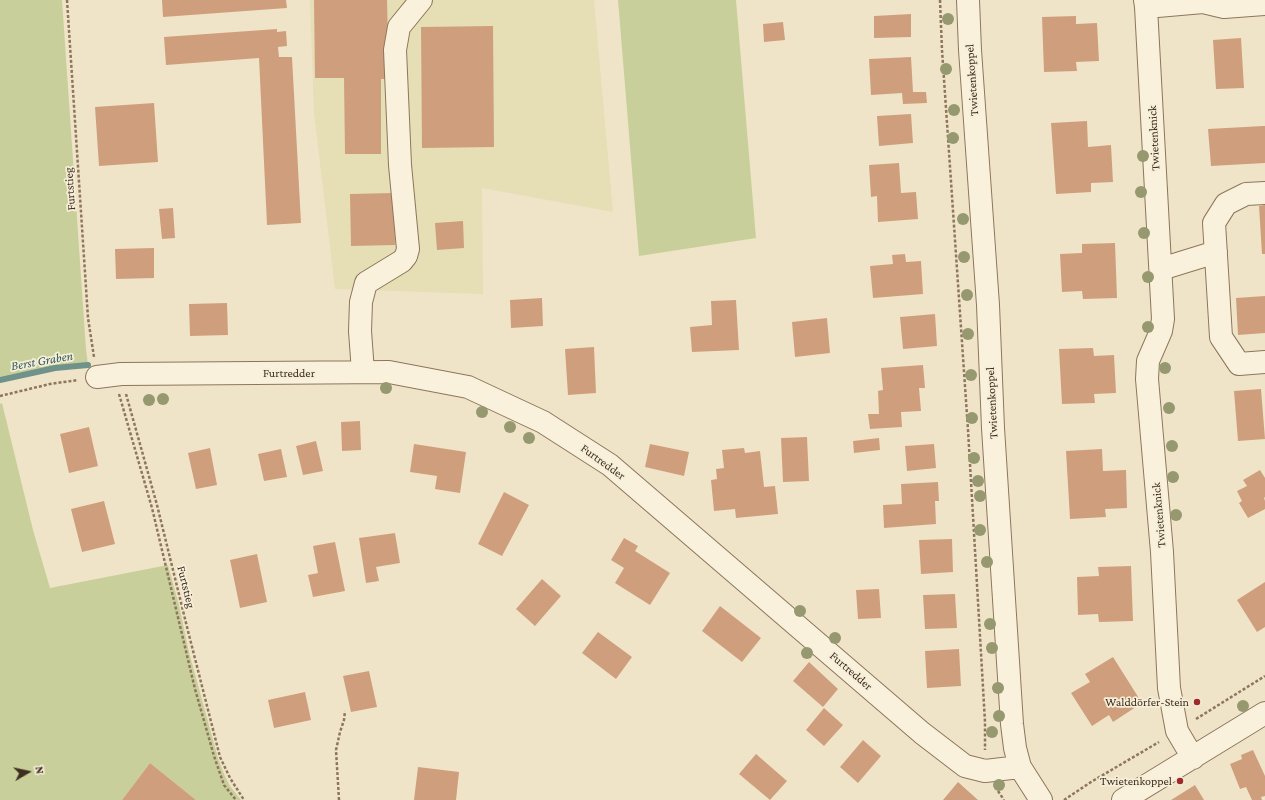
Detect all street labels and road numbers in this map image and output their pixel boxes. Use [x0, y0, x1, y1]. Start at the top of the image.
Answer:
street label: Twietenkoppel [962, 44, 982, 116]
street label: Twietenknick [1145, 105, 1163, 171]
street label: Furtstieg [61, 167, 79, 211]
street label: Furtredder [263, 366, 315, 380]
street label: Twietenkoppel [983, 367, 1001, 439]
street label: Furtredder [578, 441, 628, 483]
street label: Twietenknick [1149, 482, 1169, 548]
street label: Furtstieg [174, 564, 198, 610]
street label: Furtredder [827, 649, 875, 693]

